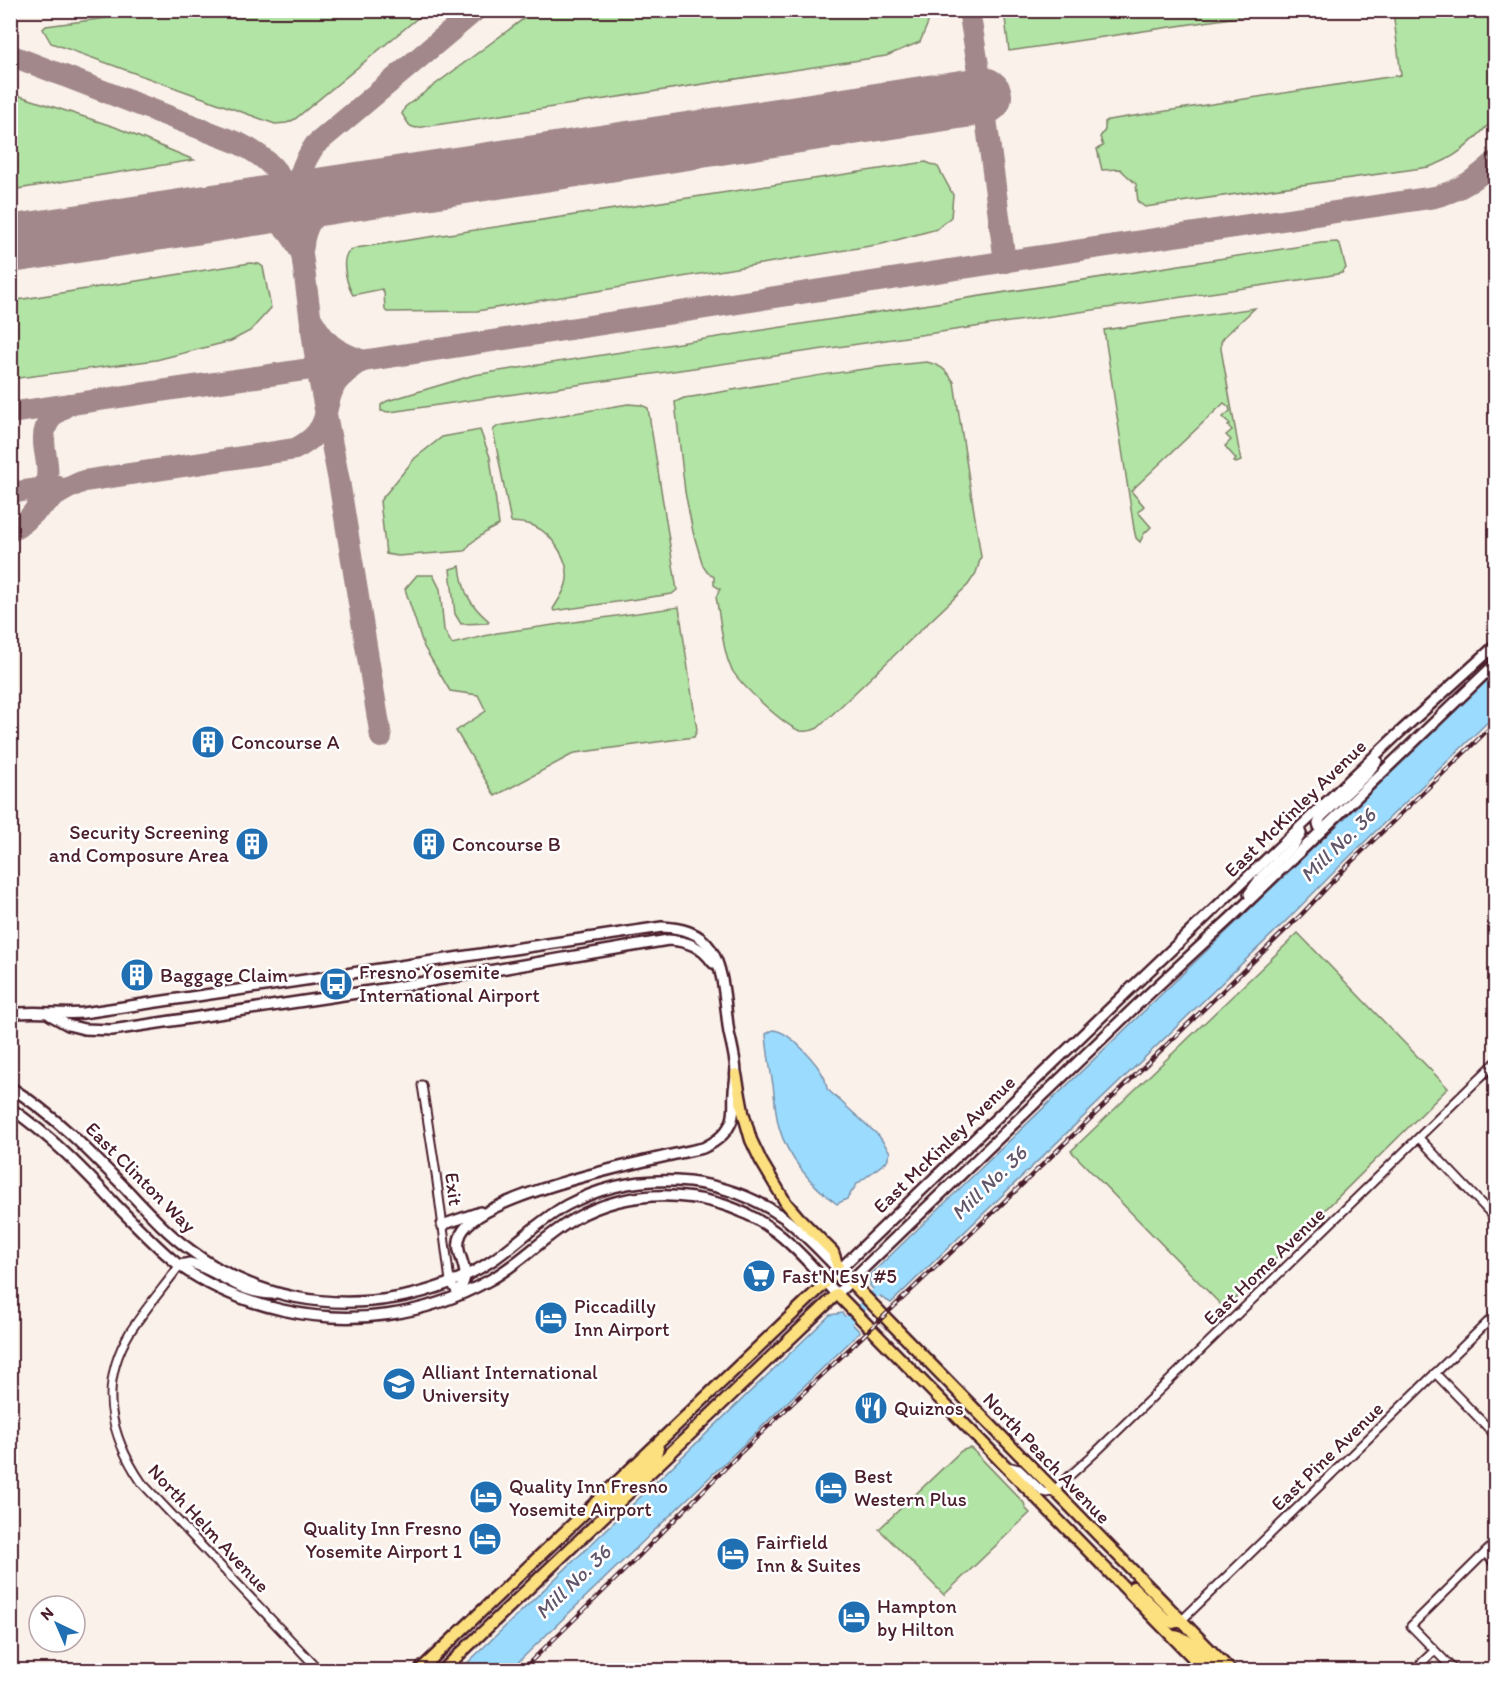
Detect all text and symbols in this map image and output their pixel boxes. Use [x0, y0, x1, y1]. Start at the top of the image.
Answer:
building icon: Concourse A [190, 724, 226, 760]
place label: Concourse A [231, 730, 340, 754]
street label: East McKinley Avenue [1219, 734, 1371, 882]
water label: Mill No. 36 [1295, 802, 1381, 887]
place label: Security Screening and Composure Area [49, 820, 230, 867]
building icon: Security Screening and Composure Area [234, 826, 270, 862]
building icon: Concourse B [411, 826, 447, 862]
place label: Concourse B [452, 832, 561, 856]
building icon: Baggage Claim [119, 957, 155, 993]
place label: Fresno Yosemite International Airport [359, 960, 540, 1007]
place label: Baggage Claim [160, 963, 288, 987]
bus stop icon: Fresno Yosemite International Airport [318, 966, 354, 1002]
street label: East McKinley Avenue [868, 1070, 1020, 1218]
street label: East Clinton Way [81, 1117, 202, 1238]
water label: Mill No. 36 [946, 1140, 1032, 1225]
street label: Exit [440, 1171, 468, 1207]
street label: East Home Avenue [1198, 1202, 1330, 1330]
supermarket icon: Fast'N'Esy #5 [741, 1258, 777, 1294]
place label: Fast'N'Esy #5 [782, 1264, 897, 1288]
place label: Piccadilly Inn Airport [574, 1294, 670, 1341]
hotel icon: Piccadilly Inn Airport [533, 1300, 569, 1336]
place label: Alliant International University [422, 1360, 598, 1407]
school or university icon: Alliant International University [381, 1366, 417, 1402]
street label: North Peach Avenue [978, 1387, 1116, 1529]
restaurant icon: Quiznos [853, 1390, 889, 1426]
place label: Quiznos [894, 1396, 964, 1420]
street label: East Pine Avenue [1266, 1396, 1388, 1516]
street label: North Helm Avenue [143, 1459, 275, 1597]
place label: Best Western Plus [854, 1464, 967, 1511]
hotel icon: Best Western Plus [813, 1470, 849, 1506]
place label: Quality Inn Fresno Yosemite Airport [509, 1474, 668, 1521]
hotel icon: Quality Inn Fresno Yosemite Airport [468, 1479, 504, 1515]
place label: Quality Inn Fresno Yosemite Airport 1 [303, 1516, 462, 1563]
hotel icon: Quality Inn Fresno Yosemite Airport 1 [467, 1521, 503, 1557]
place label: Fairfield Inn & Suites [756, 1530, 861, 1577]
hotel icon: Fairfield Inn & Suites [715, 1536, 751, 1572]
water label: Mill No. 36 [530, 1539, 616, 1624]
north arrow [27, 1594, 87, 1654]
place label: Hampton by Hilton [877, 1594, 957, 1641]
hotel icon: Hampton by Hilton [836, 1599, 872, 1635]
text: N [36, 1603, 57, 1624]

